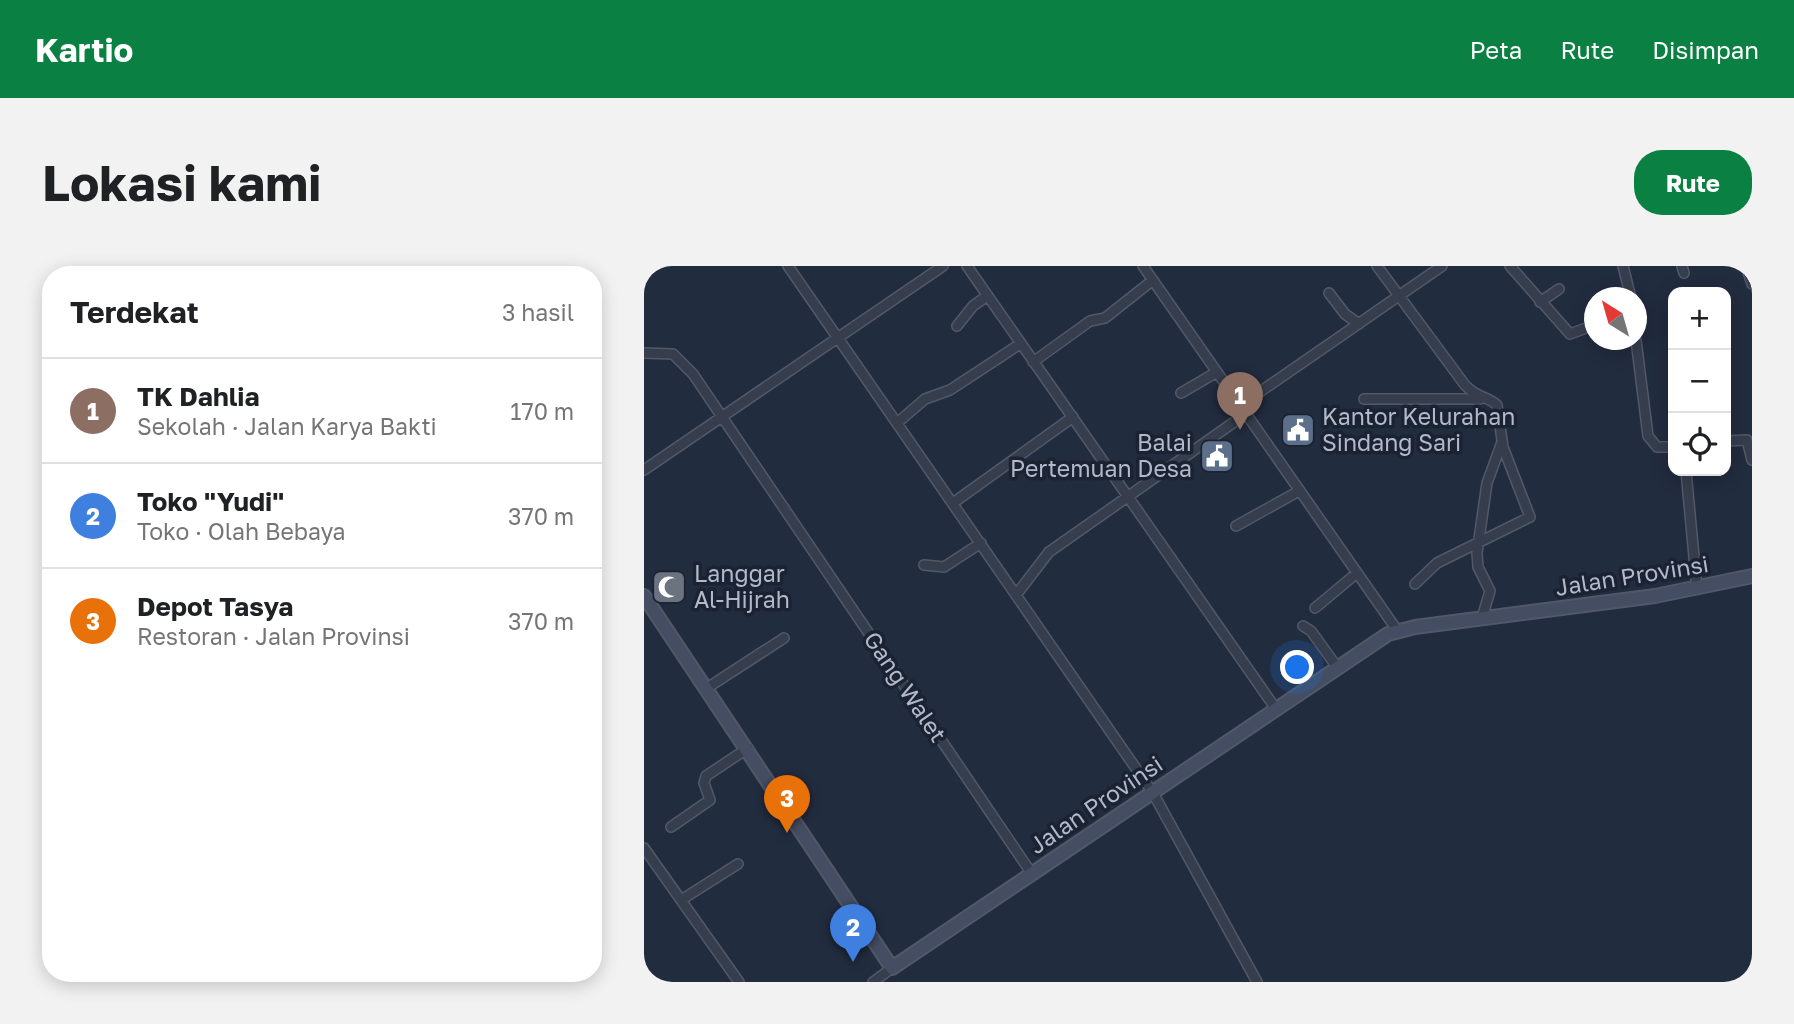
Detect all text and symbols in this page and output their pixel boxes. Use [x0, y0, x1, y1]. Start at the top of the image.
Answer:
text: Kartio [35, 30, 133, 69]
text: Peta [1470, 35, 1522, 64]
text: Rute [1560, 35, 1614, 64]
text: Disimpan [1652, 35, 1759, 64]
button: Rute [1634, 150, 1752, 215]
text: Lokasi kami [42, 153, 321, 212]
north arrow [1584, 287, 1647, 350]
map controls [1668, 287, 1731, 476]
button: + [1668, 287, 1731, 350]
text: Terdekat [70, 294, 199, 330]
text: 3 hasil [502, 298, 574, 326]
button: − [1668, 350, 1731, 413]
pin: 1 [1217, 372, 1263, 430]
text: TK Dahlia [137, 381, 260, 412]
text: 1 [87, 397, 99, 425]
text: 170 m [510, 397, 574, 425]
place label: Kantor Kelurahan Sindang Sari [1322, 402, 1515, 456]
public building icon: Kantor Kelurahan Sindang Sari [1279, 411, 1317, 449]
text: Sekolah · Jalan Karya Bakti [137, 412, 437, 440]
button: locate [1668, 413, 1731, 476]
place label: Balai Pertemuan Desa [1010, 428, 1192, 482]
public building icon: Balai Pertemuan Desa [1198, 437, 1236, 475]
text: Toko "Yudi" [137, 486, 284, 517]
text: 2 [86, 502, 100, 530]
text: 370 m [508, 502, 574, 530]
text: Toko · Olah Bebaya [137, 517, 346, 545]
street label: Jalan Provinsi [1553, 549, 1710, 601]
place label: Langgar Al-Hijrah [694, 559, 790, 613]
mosque icon: Langgar Al-Hijrah [650, 568, 688, 606]
text: Depot Tasya [137, 591, 293, 622]
text: 3 [86, 607, 100, 635]
text: 370 m [508, 607, 574, 635]
text: Restoran · Jalan Provinsi [137, 622, 410, 650]
street label: Gang Walet [859, 626, 953, 747]
your location [1280, 650, 1314, 684]
street label: Jalan Provinsi [1023, 749, 1167, 859]
pin: 3 [764, 775, 810, 833]
pin: 2 [830, 904, 876, 962]

